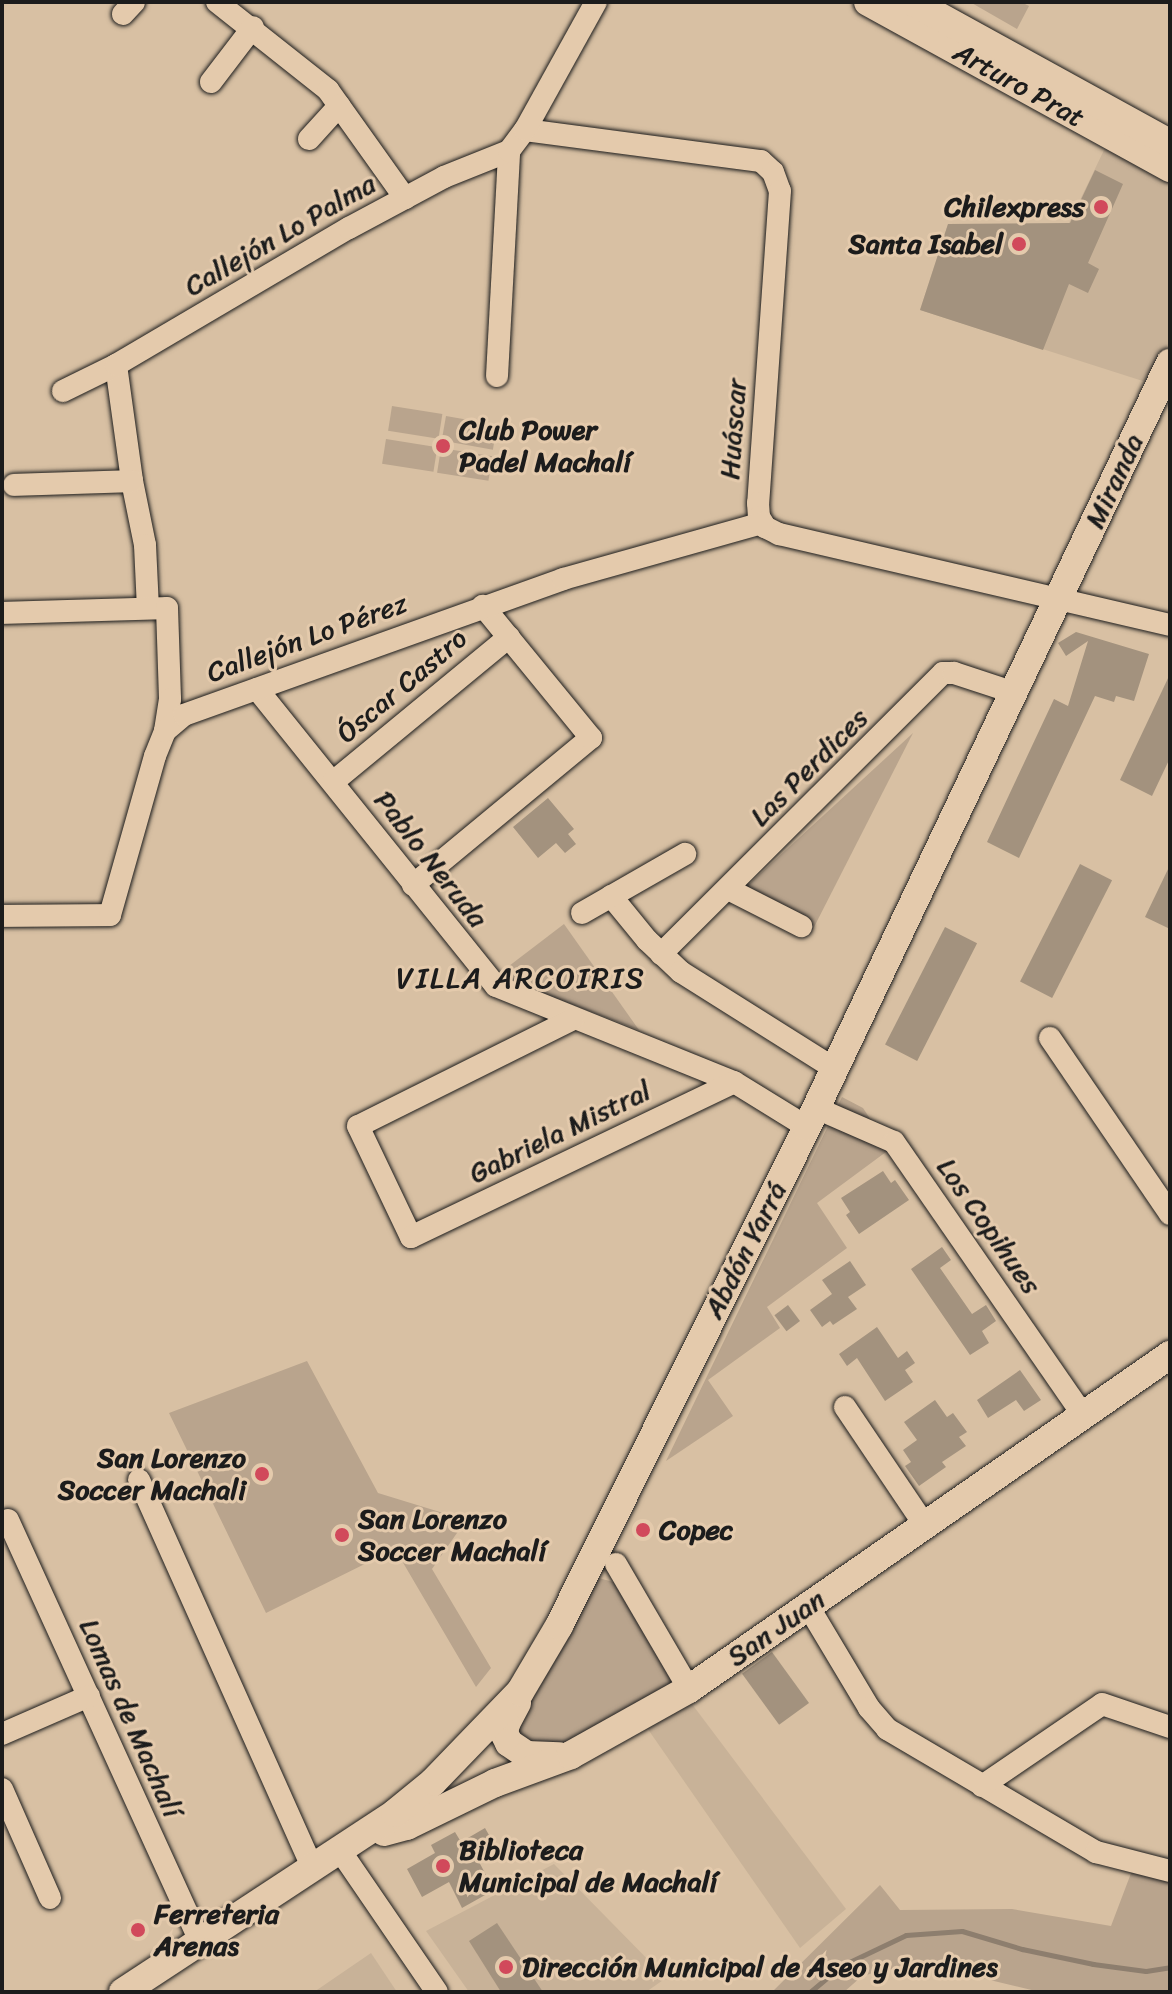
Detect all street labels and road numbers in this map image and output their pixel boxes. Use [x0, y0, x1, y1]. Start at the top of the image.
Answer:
street label: Arturo Prat [948, 35, 1090, 135]
street label: Callejón Lo Palma [178, 167, 382, 303]
street label: Huáscar [713, 377, 753, 481]
street label: Miranda [1078, 429, 1150, 533]
street label: Callejón Lo Pérez [202, 586, 412, 690]
street label: Óscar Castro [330, 622, 474, 750]
street label: Las Perdices [743, 701, 875, 833]
street label: Pablo Neruda [367, 784, 495, 934]
street label: Gabriela Mistral [464, 1073, 656, 1191]
street label: Los Copihues [930, 1152, 1048, 1300]
street label: Abdón Yarrá [696, 1176, 794, 1324]
street label: San Juan [721, 1582, 831, 1674]
street label: Lomas de Machalí [72, 1613, 190, 1823]

